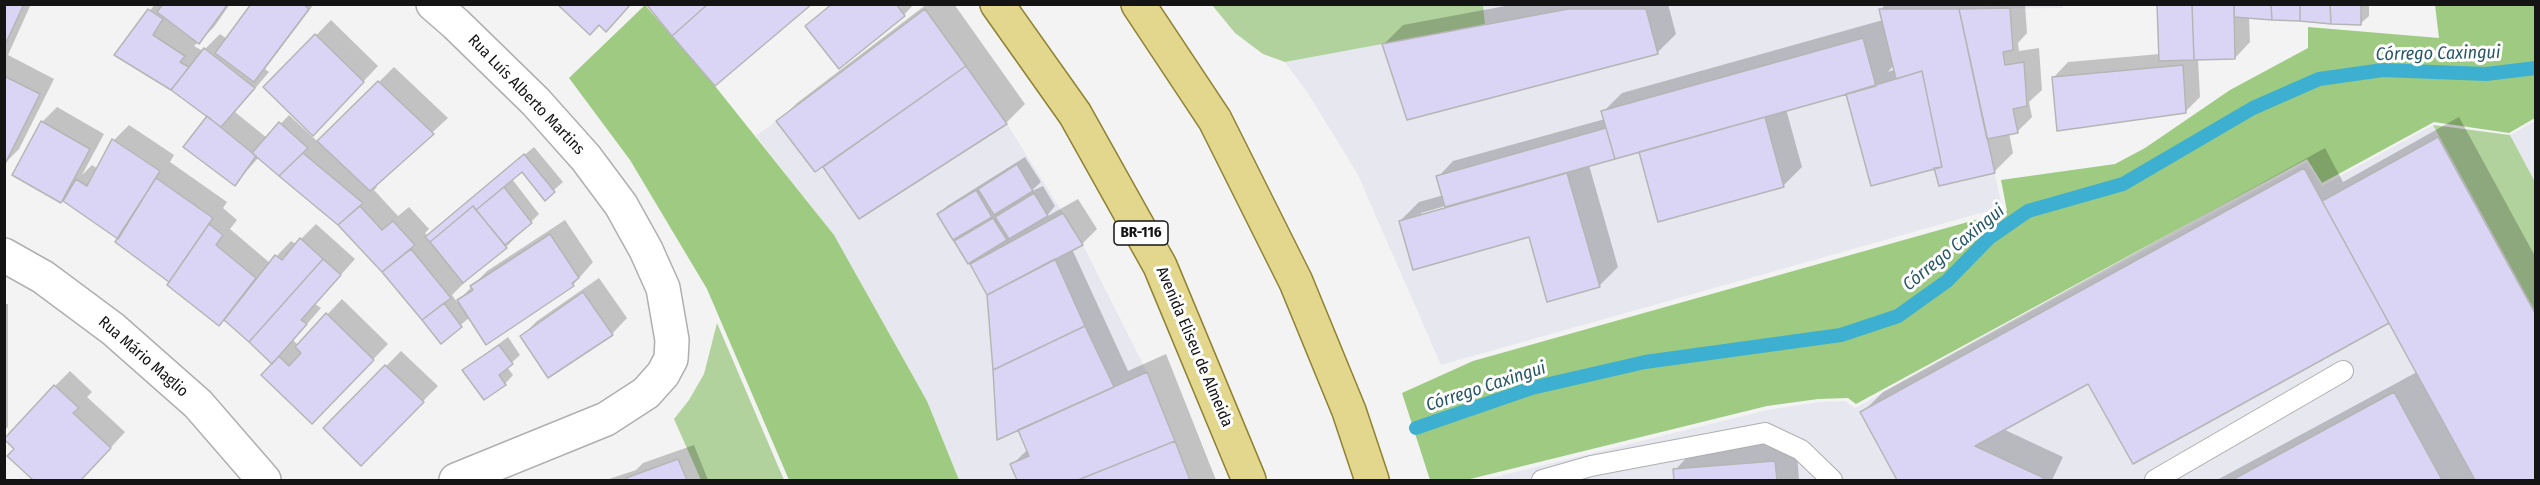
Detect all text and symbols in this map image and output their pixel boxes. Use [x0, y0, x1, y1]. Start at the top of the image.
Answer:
street label: Rua Luís Alberto Martins [464, 31, 588, 159]
water label: Córrego Caxingui [2375, 42, 2501, 66]
water label: Córrego Caxingui [1899, 200, 2009, 296]
road number: BR-116 [1114, 221, 1168, 245]
street label: Avenida Eliseu de Almeida [1152, 264, 1236, 430]
street label: Rua Mário Maglio [94, 313, 192, 401]
water label: Córrego Caxingui [1423, 357, 1549, 417]

